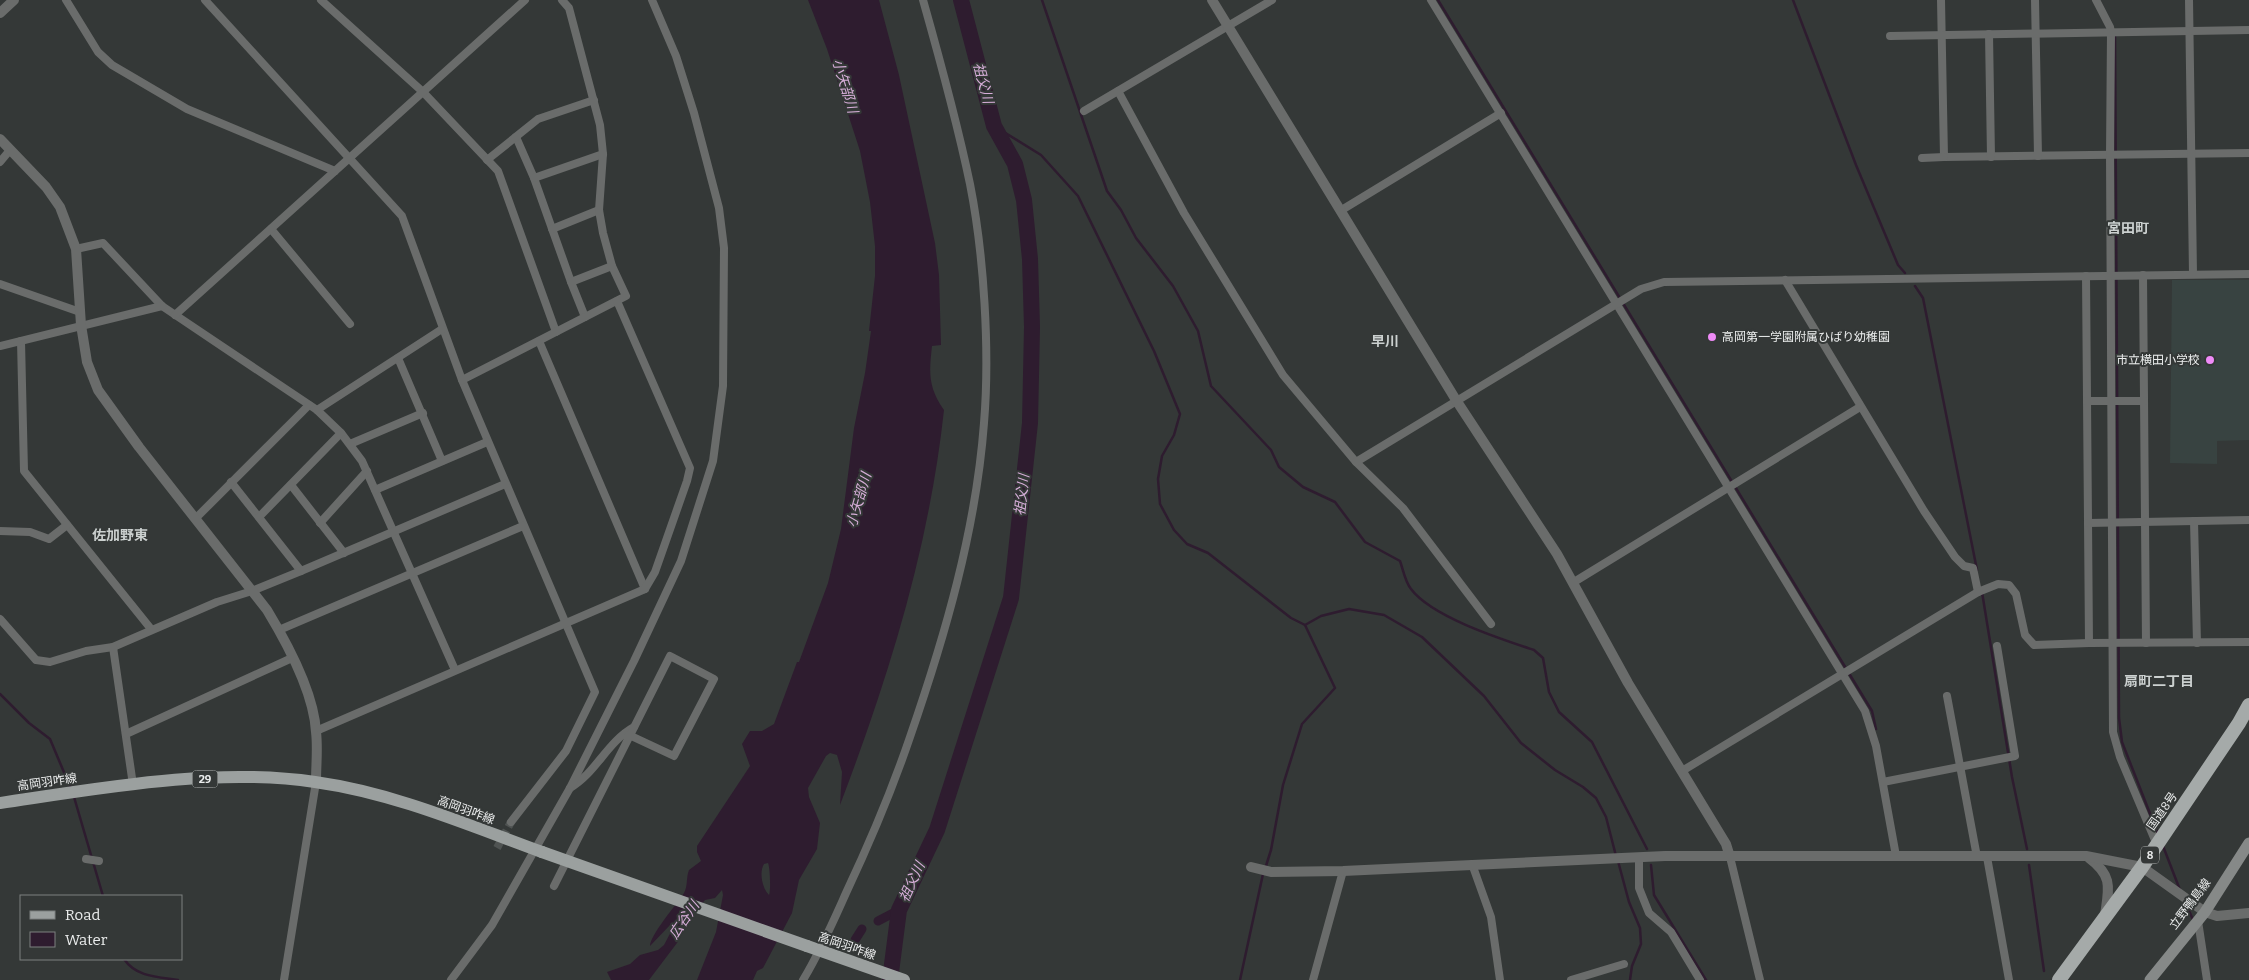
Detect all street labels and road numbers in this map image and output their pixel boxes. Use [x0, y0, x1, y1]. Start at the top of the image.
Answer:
street label: 高岡羽咋線 [16, 771, 78, 793]
road number: 29 [192, 771, 218, 788]
street label: 国道8号 [2144, 789, 2180, 833]
street label: 高岡羽咋線 [435, 793, 497, 827]
road number: 8 [2141, 846, 2159, 864]
street label: 立野鴨島線 [2166, 876, 2214, 932]
street label: 高岡羽咋線 [816, 930, 878, 962]

